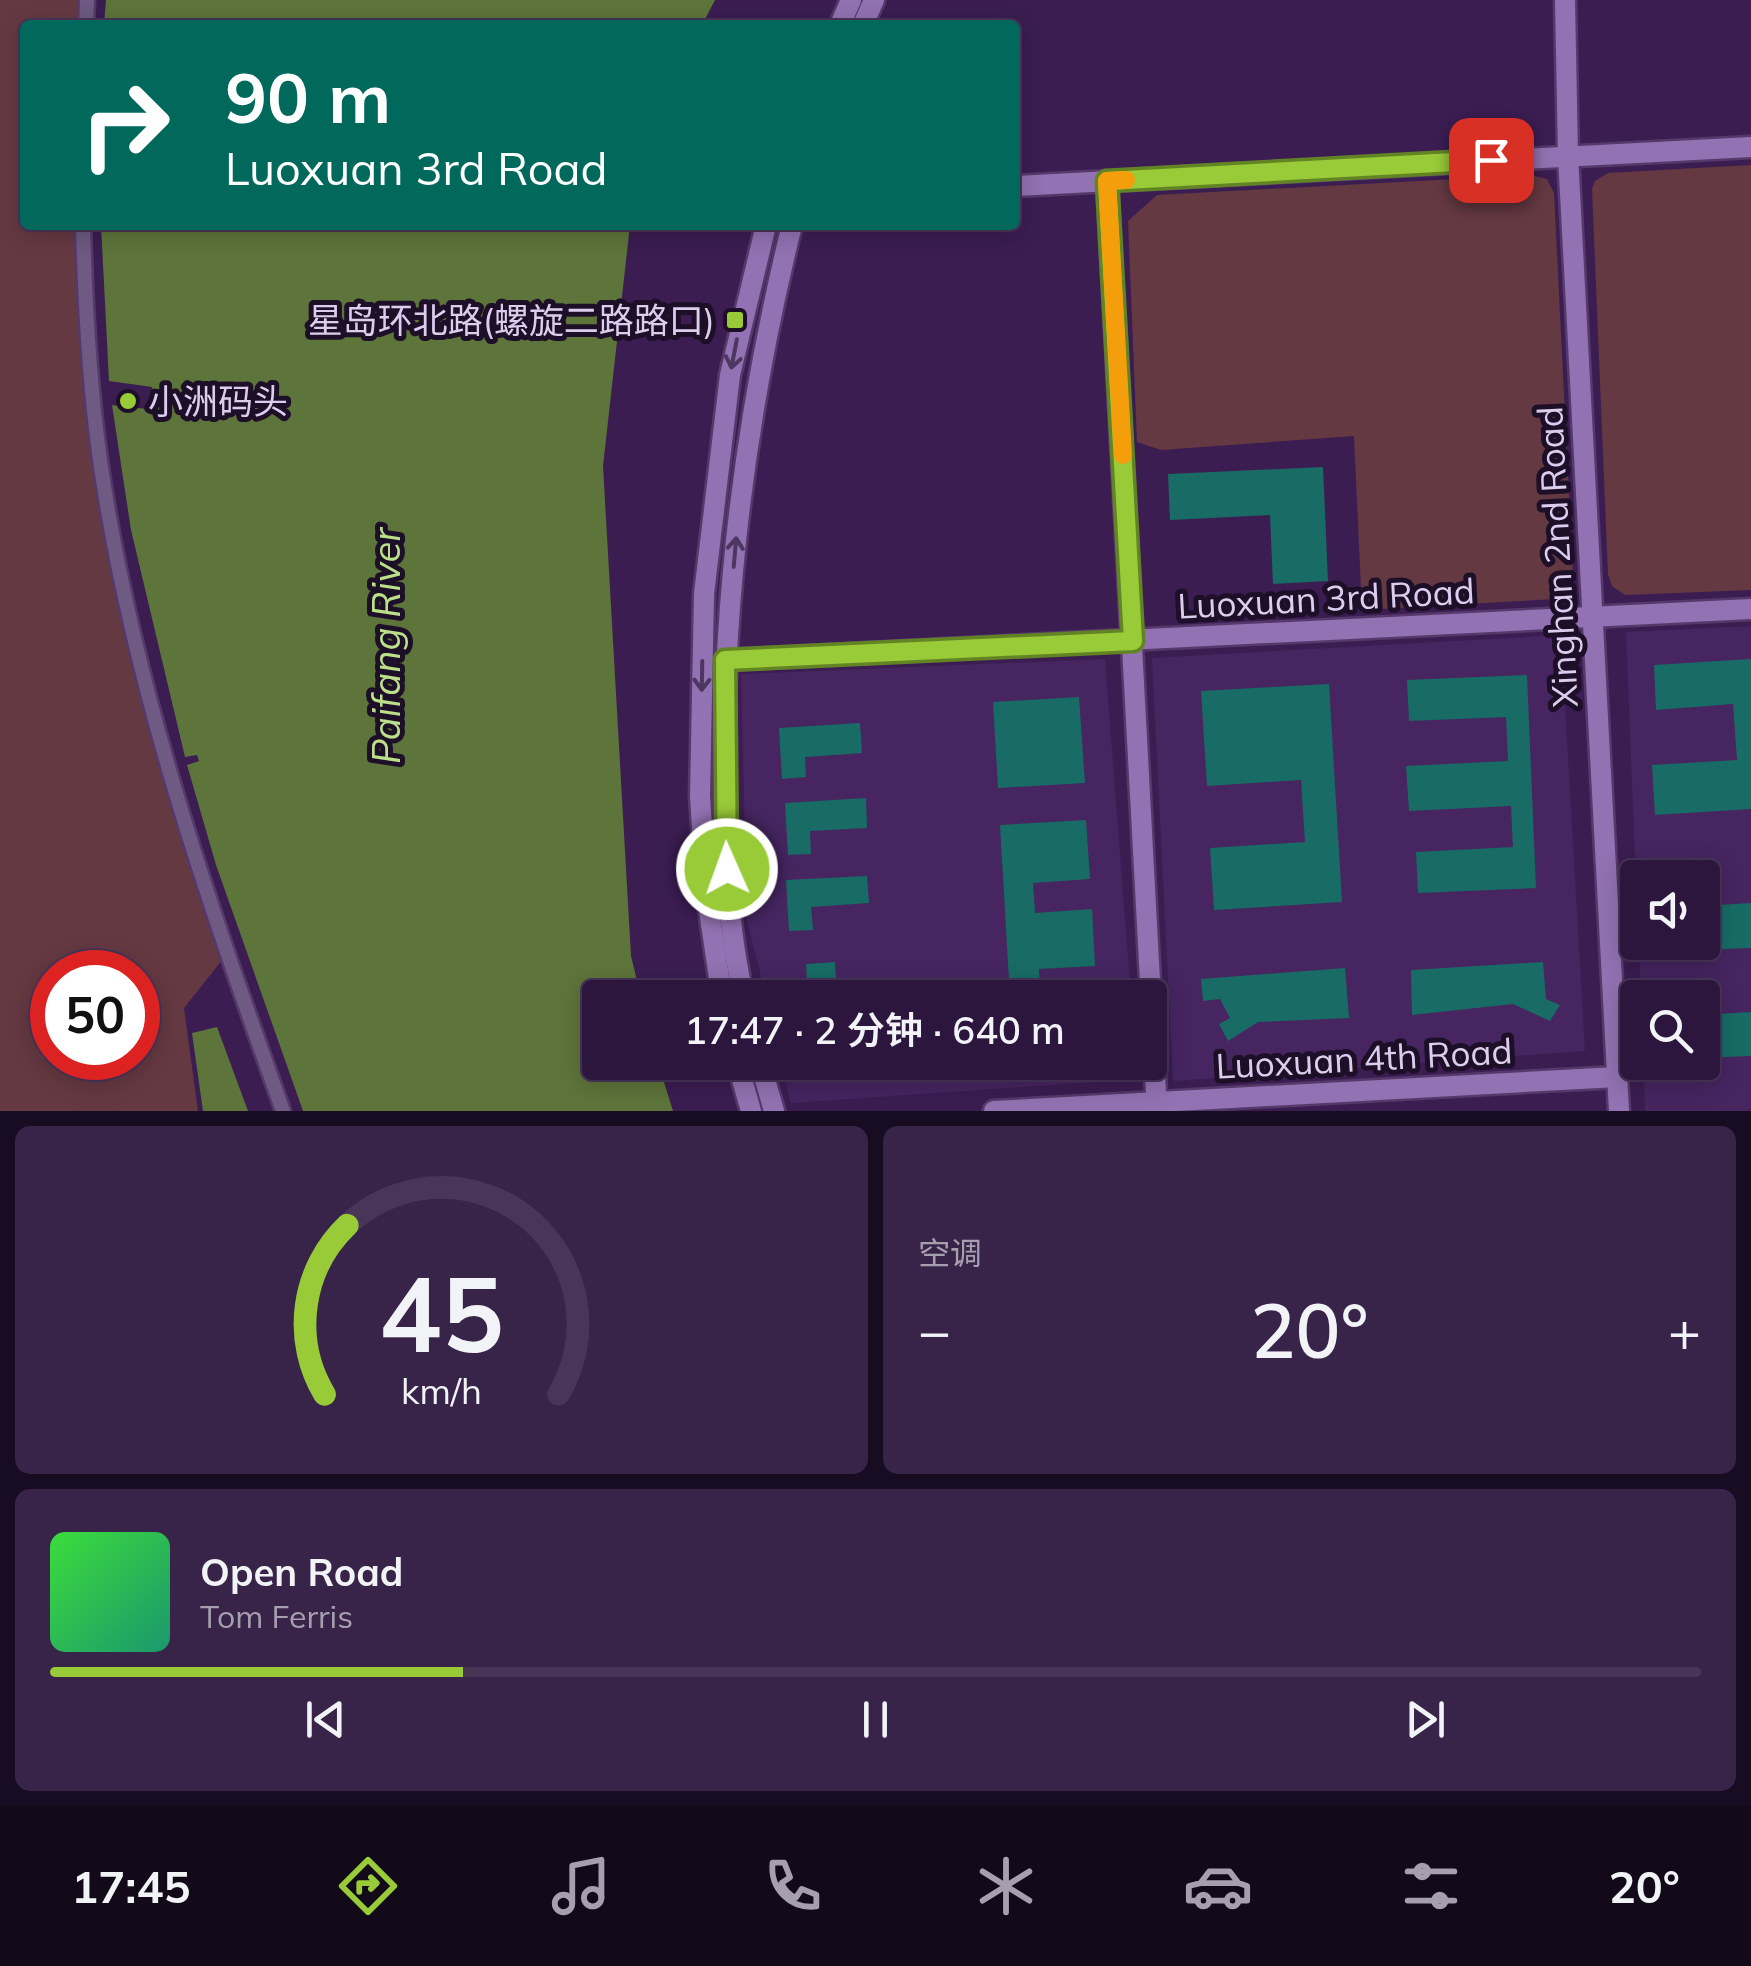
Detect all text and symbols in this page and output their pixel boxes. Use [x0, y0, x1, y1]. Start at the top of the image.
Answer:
text: 90 m [225, 53, 391, 141]
icon: right [60, 60, 190, 190]
pin [1449, 118, 1534, 203]
icon: arrive [1464, 133, 1519, 188]
text: Luoxuan 3rd Road [225, 140, 608, 196]
place label: 星岛环北路(螺旋二路路口) [308, 298, 715, 342]
marker: 星岛环北路(螺旋二路路口) [724, 309, 746, 331]
one-way arrow [724, 337, 743, 369]
place label: 小洲码头 [148, 379, 288, 423]
marker: 小洲码头 [117, 390, 139, 412]
street label: Xinghan 2nd Road [1527, 405, 1587, 709]
water label: Paifang River [362, 526, 410, 764]
one-way arrow [725, 536, 744, 568]
street label: Luoxuan 3rd Road [1176, 568, 1476, 628]
one-way arrow [692, 660, 711, 692]
position arrow [675, 817, 779, 921]
map controls [1620, 860, 1720, 1080]
button: sound [1620, 860, 1720, 960]
speed limit sign: 50 [30, 950, 160, 1080]
button: search [1620, 980, 1720, 1080]
text: 17:47 · 2 分钟 · 640 m [684, 1006, 1065, 1054]
street label: Luoxuan 4th Road [1215, 1028, 1513, 1088]
text: 空调 [918, 1233, 982, 1273]
text: 45 [379, 1247, 504, 1378]
text: 20° [1250, 1283, 1369, 1377]
text: − [918, 1296, 951, 1365]
text: + [1668, 1296, 1701, 1365]
text: km/h [401, 1368, 482, 1413]
text: Open Road [200, 1548, 403, 1596]
text: Tom Ferris [200, 1596, 353, 1636]
icon: previous [298, 1692, 353, 1747]
icon: pause [848, 1692, 903, 1747]
icon: next [1398, 1692, 1453, 1747]
icon: directions [333, 1851, 403, 1921]
icon: music [546, 1851, 616, 1921]
icon: phone [758, 1851, 828, 1921]
icon: climate [971, 1851, 1041, 1921]
icon: car [1183, 1851, 1253, 1921]
icon: filters [1396, 1851, 1466, 1921]
text: 17:45 [71, 1858, 190, 1914]
text: 20° [1609, 1858, 1680, 1914]

